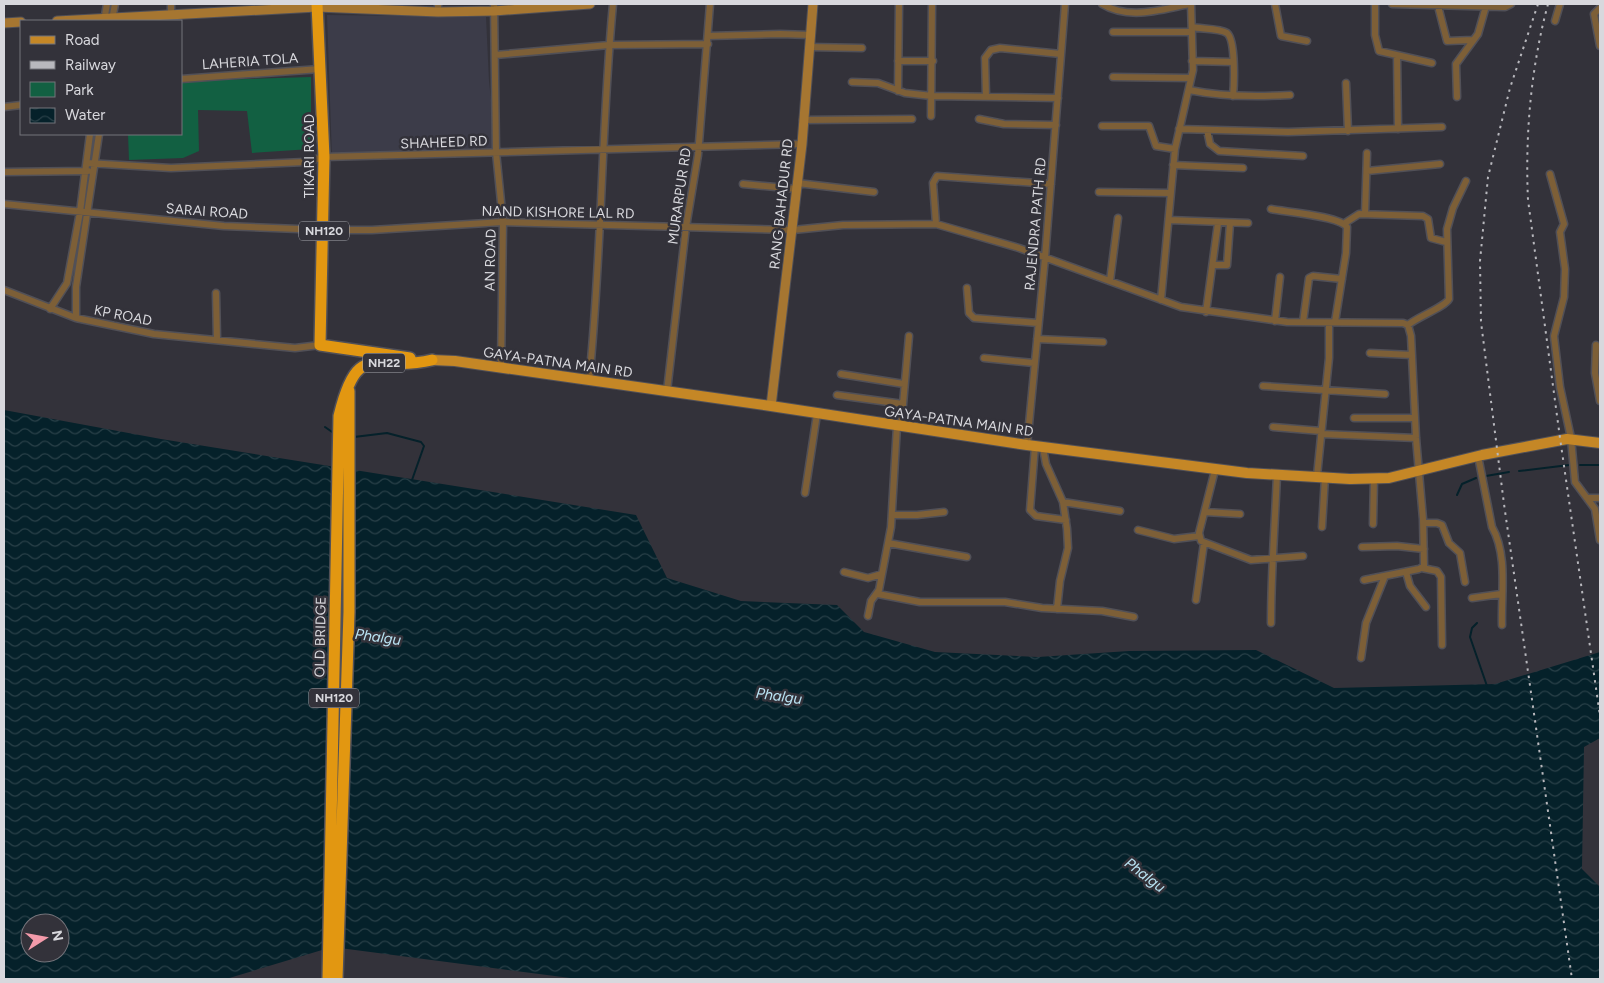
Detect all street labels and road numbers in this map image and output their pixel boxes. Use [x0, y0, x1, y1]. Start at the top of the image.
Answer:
street label: LAHERIA TOLA [201, 50, 299, 73]
street label: TIKARI ROAD [301, 114, 318, 198]
street label: SHAHEED RD [400, 132, 488, 153]
street label: RANG BAHADUR RD [766, 138, 797, 270]
street label: MURARPUR RD [664, 147, 695, 245]
street label: RAJENDRA PATH RD [1021, 157, 1050, 291]
street label: SARAI ROAD [165, 200, 249, 223]
street label: NAND KISHORE LAL RD [481, 203, 635, 222]
road number: NH120 [299, 222, 349, 240]
street label: AN ROAD [481, 229, 500, 291]
street label: KP ROAD [92, 302, 153, 329]
street label: GAYA-PATNA MAIN RD [482, 344, 634, 381]
road number: NH22 [363, 353, 405, 372]
street label: GAYA-PATNA MAIN RD [883, 403, 1035, 440]
street label: OLD BRIDGE [311, 596, 330, 678]
road number: NH120 [309, 688, 359, 708]

